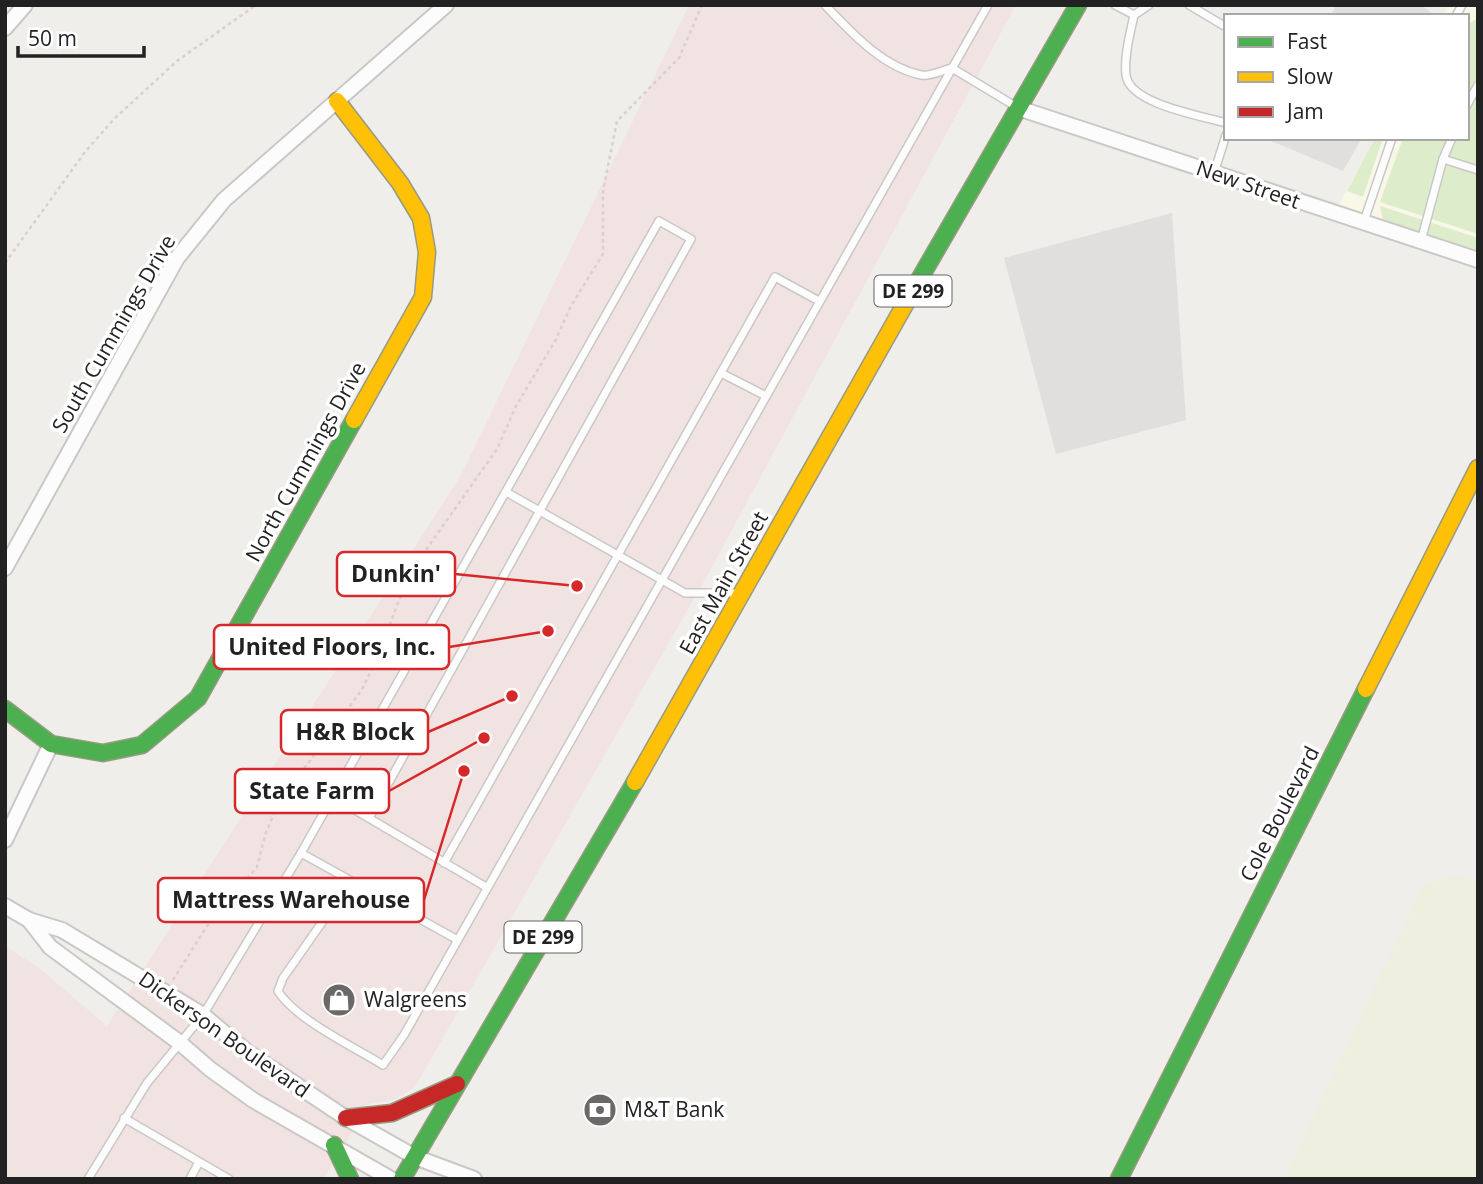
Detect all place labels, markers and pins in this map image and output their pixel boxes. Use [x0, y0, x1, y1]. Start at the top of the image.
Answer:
callout: Dunkin' [337, 552, 455, 596]
callout: United Floors, Inc. [214, 625, 449, 669]
callout: H&R Block [281, 710, 428, 754]
callout: State Farm [235, 769, 389, 813]
callout: Mattress Warehouse [158, 878, 424, 922]
shop icon: Walgreens [320, 981, 358, 1019]
place label: Walgreens [364, 985, 467, 1013]
bank icon: M&T Bank [581, 1091, 619, 1129]
place label: M&T Bank [624, 1095, 724, 1123]

